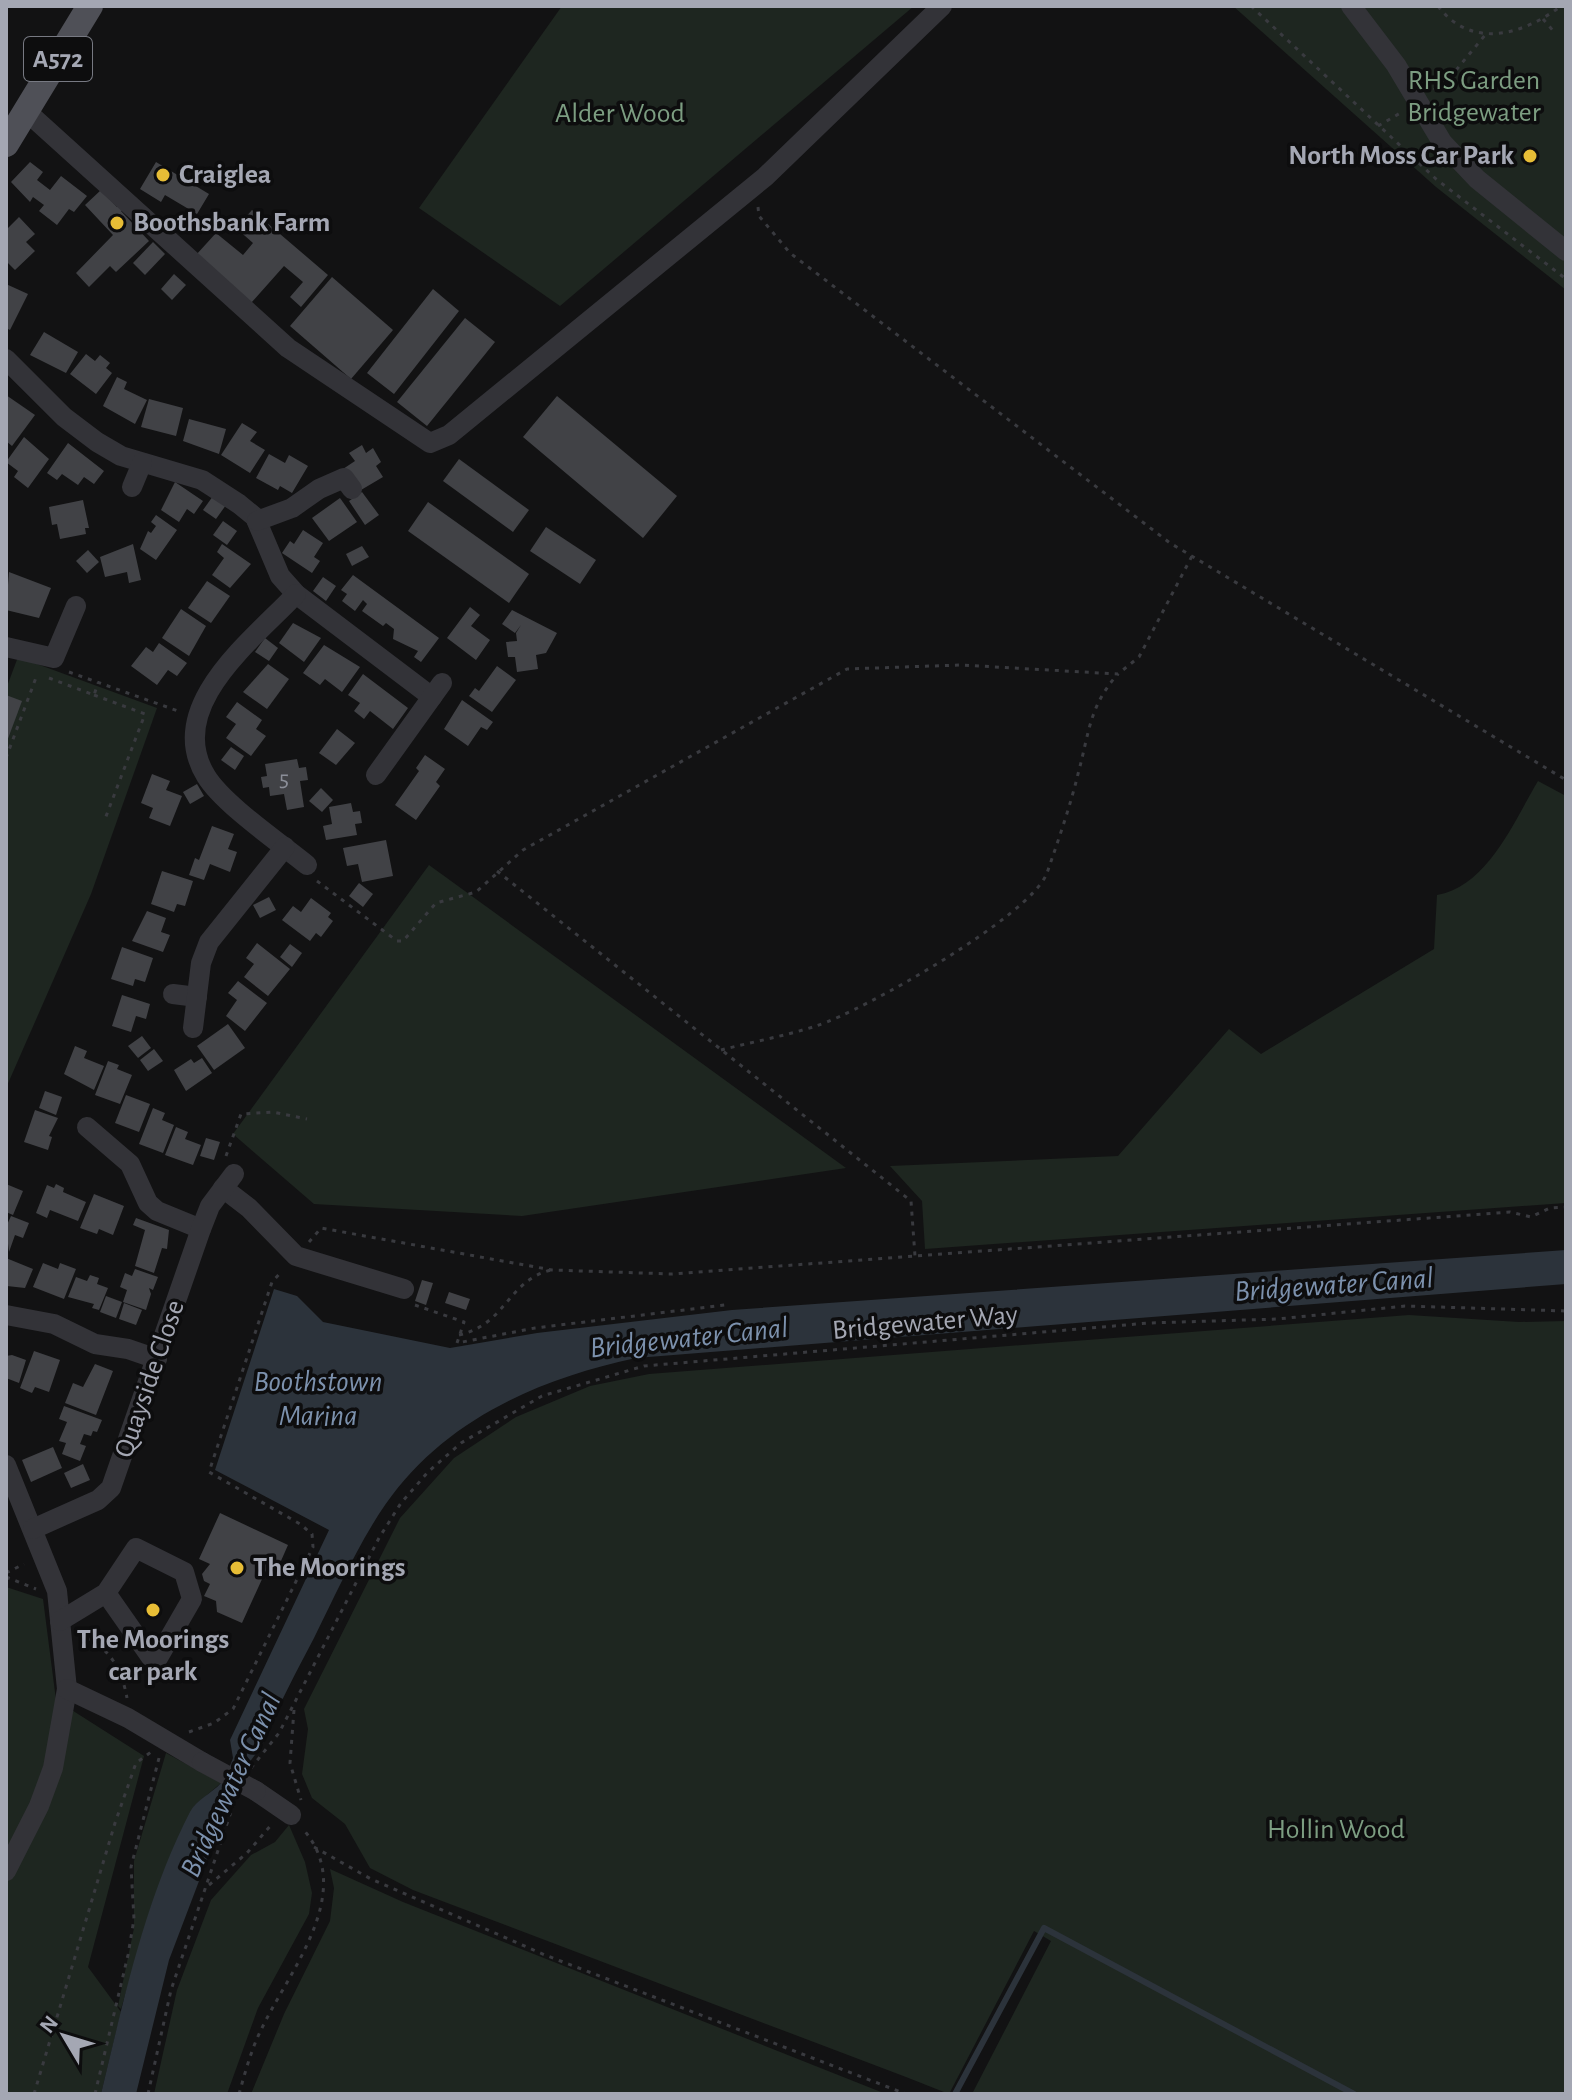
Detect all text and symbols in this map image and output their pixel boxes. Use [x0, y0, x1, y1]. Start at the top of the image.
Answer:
road number: A572 [24, 37, 92, 81]
park label: RHS Garden Bridgewater [1407, 67, 1541, 127]
park label: Alder Wood [555, 100, 685, 128]
place label: North Moss Car Park [1288, 142, 1514, 170]
marker: North Moss Car Park [1521, 147, 1539, 165]
place label: Craiglea [179, 161, 271, 189]
marker: Craiglea [154, 166, 172, 184]
place label: Boothsbank Farm [133, 209, 330, 237]
marker: Boothsbank Farm [108, 214, 126, 232]
house number: 5 [279, 767, 289, 791]
water label: Bridgewater Canal [1233, 1263, 1435, 1307]
street label: Quayside Close [110, 1297, 190, 1461]
street label: Bridgewater Way [831, 1301, 1019, 1345]
water label: Bridgewater Canal [588, 1313, 790, 1363]
water label: Boothstown Marina [253, 1367, 383, 1431]
place label: The Moorings [253, 1554, 406, 1582]
marker: The Moorings [228, 1559, 246, 1577]
marker: The Moorings car park [144, 1601, 162, 1619]
place label: The Moorings car park [77, 1626, 229, 1686]
water label: Bridgewater Canal [175, 1688, 287, 1882]
park label: Hollin Wood [1267, 1816, 1405, 1844]
north arrow [24, 1996, 104, 2076]
text: N [36, 2012, 62, 2037]

